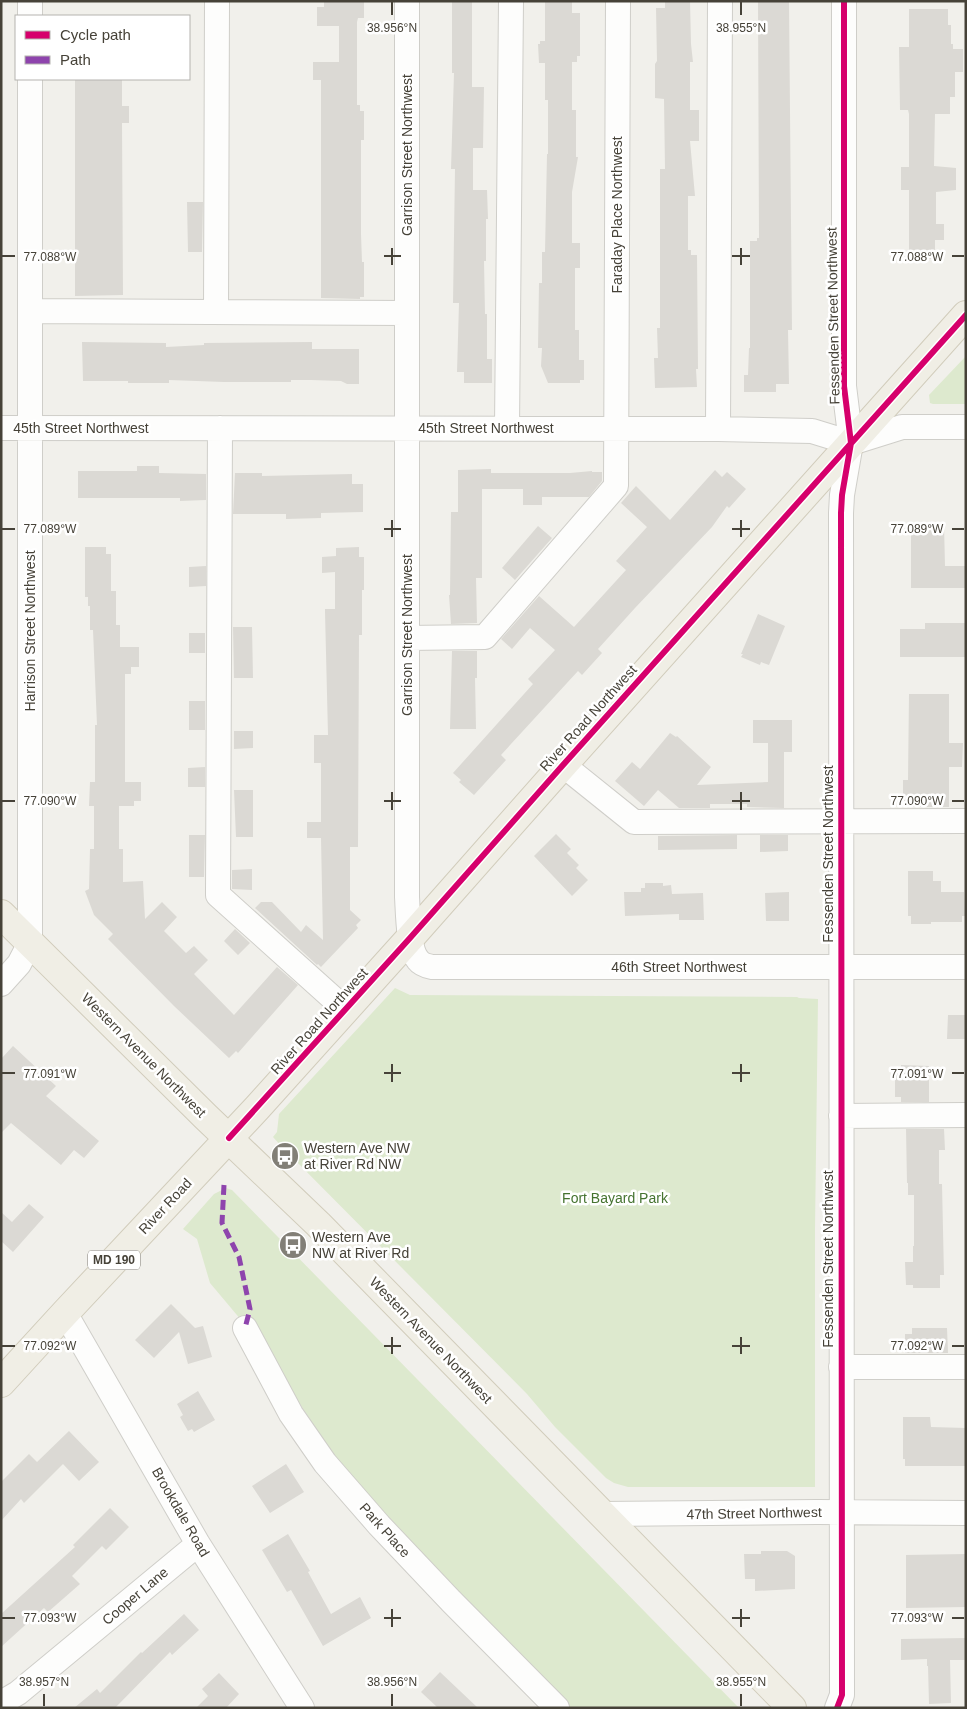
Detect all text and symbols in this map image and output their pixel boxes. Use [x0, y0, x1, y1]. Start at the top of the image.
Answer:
legend [15, 15, 190, 80]
text: 38.956°N [367, 21, 417, 35]
text: 38.955°N [716, 21, 766, 35]
text: Cycle path [60, 26, 131, 43]
text: Path [60, 51, 91, 68]
street label: Garrison Street Northwest [399, 74, 415, 236]
street label: Faraday Place Northwest [609, 136, 625, 294]
street label: Fessenden Street Northwest [823, 227, 843, 405]
text: 77.088°W [24, 250, 77, 264]
text: 77.088°W [891, 250, 944, 264]
street label: 45th Street Northwest [13, 420, 149, 436]
street label: 45th Street Northwest [418, 420, 554, 436]
text: 77.089°W [24, 522, 77, 536]
text: 77.089°W [891, 522, 944, 536]
street label: Harrison Street Northwest [22, 550, 38, 712]
street label: Garrison Street Northwest [399, 554, 415, 716]
street label: River Road Northwest [536, 662, 640, 774]
street label: Fessenden Street Northwest [820, 765, 836, 943]
text: 77.090°W [24, 794, 77, 808]
text: 77.090°W [891, 794, 944, 808]
street label: 46th Street Northwest [611, 959, 747, 975]
street label: River Road Northwest [267, 965, 371, 1077]
street label: Western Avenue Northwest [79, 990, 210, 1121]
text: 77.091°W [24, 1067, 77, 1081]
text: 77.091°W [891, 1067, 944, 1081]
place label: Western Ave NW at River Rd NW [304, 1140, 411, 1172]
bus stop icon: Western Ave NW at River Rd NW [270, 1141, 300, 1171]
street label: Fessenden Street Northwest [820, 1170, 836, 1348]
street label: River Road [135, 1175, 195, 1237]
park label: Fort Bayard Park [562, 1190, 669, 1206]
place label: Western Ave NW at River Rd [312, 1229, 409, 1261]
bus stop icon: Western Ave NW at River Rd [278, 1230, 308, 1260]
road number: MD 190 [88, 1250, 140, 1270]
street label: Western Avenue Northwest [366, 1274, 496, 1406]
text: 77.092°W [24, 1339, 77, 1353]
text: 77.092°W [891, 1339, 944, 1353]
street label: Brookdale Road [149, 1465, 213, 1559]
street label: Park Place [356, 1499, 414, 1561]
street label: 47th Street Northwest [686, 1504, 822, 1522]
street label: Cooper Lane [99, 1564, 171, 1628]
text: 77.093°W [24, 1611, 77, 1625]
text: 77.093°W [891, 1611, 944, 1625]
text: 38.957°N [19, 1675, 69, 1689]
text: 38.956°N [367, 1675, 417, 1689]
text: 38.955°N [716, 1675, 766, 1689]

